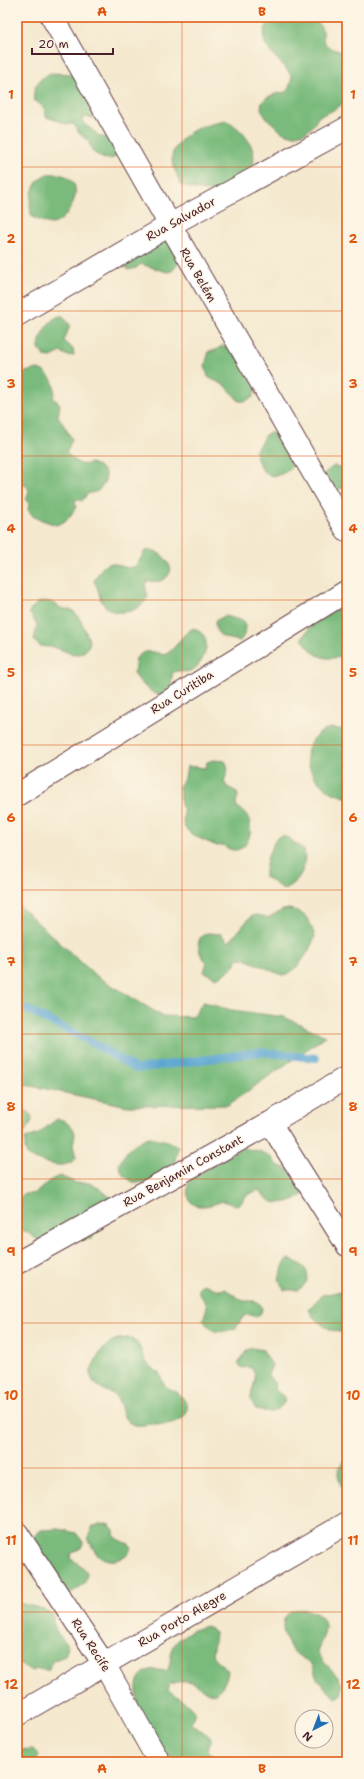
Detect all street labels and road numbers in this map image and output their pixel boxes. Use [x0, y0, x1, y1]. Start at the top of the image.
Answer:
street label: Rua Salvador [143, 193, 219, 245]
street label: Rua Belém [176, 245, 220, 305]
street label: Rua Curitiba [147, 666, 217, 718]
street label: Rua Benjamin Constant [120, 1131, 246, 1211]
street label: Rua Porto Alegre [135, 1587, 229, 1651]
street label: Rua Recife [68, 1615, 114, 1675]

